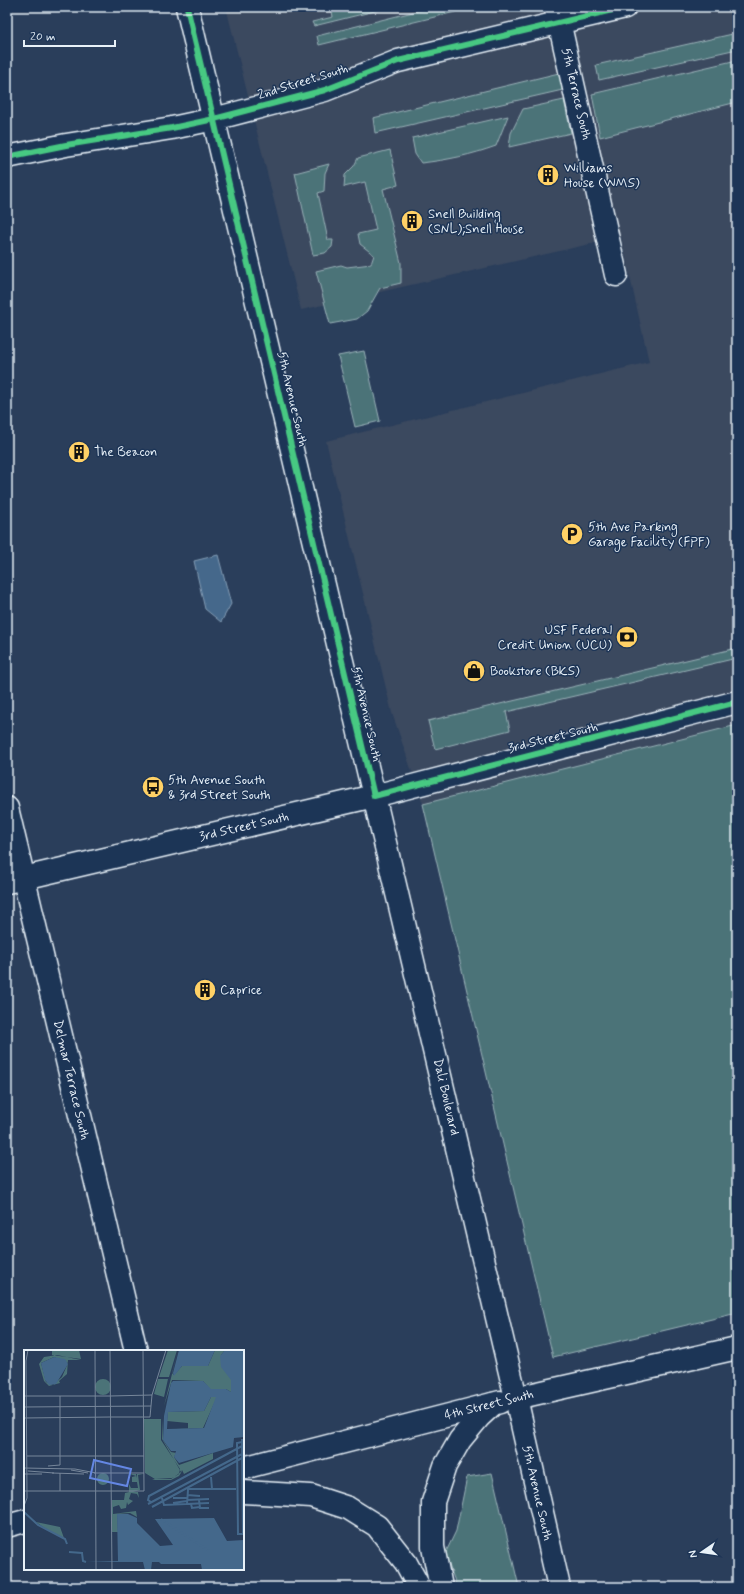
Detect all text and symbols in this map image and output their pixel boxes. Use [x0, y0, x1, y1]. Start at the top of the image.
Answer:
scale bar [24, 22, 115, 48]
text: 20 m [30, 29, 56, 45]
street label: 5th Terrace South [557, 46, 595, 142]
street label: 2nd Street South [256, 60, 350, 104]
place label: Williams House (WMS) [564, 160, 640, 192]
building icon: Williams House (WMS) [535, 162, 561, 188]
place label: Snell Building (SNL);Snell House [428, 206, 524, 238]
building icon: Snell Building (SNL);Snell House [399, 208, 425, 234]
street label: 5th Avenue South [273, 350, 311, 448]
building icon: The Beacon [66, 439, 92, 465]
place label: The Beacon [94, 444, 157, 461]
place label: 5th Ave Parking Garage Facility (FPF) [588, 519, 710, 552]
parking icon: 5th Ave Parking Garage Facility (FPF) [559, 521, 585, 547]
place label: USF Federal Credit Union (UCU) [497, 622, 612, 654]
bank icon: USF Federal Credit Union (UCU) [614, 624, 640, 650]
shop icon: Bookstore (BKS) [461, 658, 487, 684]
place label: Bookstore (BKS) [490, 663, 580, 680]
street label: 5th Avenue South [347, 665, 385, 763]
street label: 3rd Street South [507, 719, 600, 757]
place label: 5th Avenue South & 3rd Street South [168, 772, 271, 804]
bus stop icon: 5th Avenue South & 3rd Street South [140, 774, 166, 800]
street label: 3rd Street South [197, 808, 291, 846]
building icon: Caprice [192, 977, 218, 1003]
place label: Caprice [220, 982, 262, 999]
street label: Delmar Terrace South [49, 1018, 93, 1142]
street label: Dali Boulevard [429, 1057, 463, 1137]
inset map [24, 1350, 244, 1570]
street label: 4th Street South [443, 1386, 535, 1424]
street label: 5th Avenue South [518, 1444, 556, 1542]
north arrow [682, 1532, 722, 1572]
text: N [686, 1549, 701, 1559]

